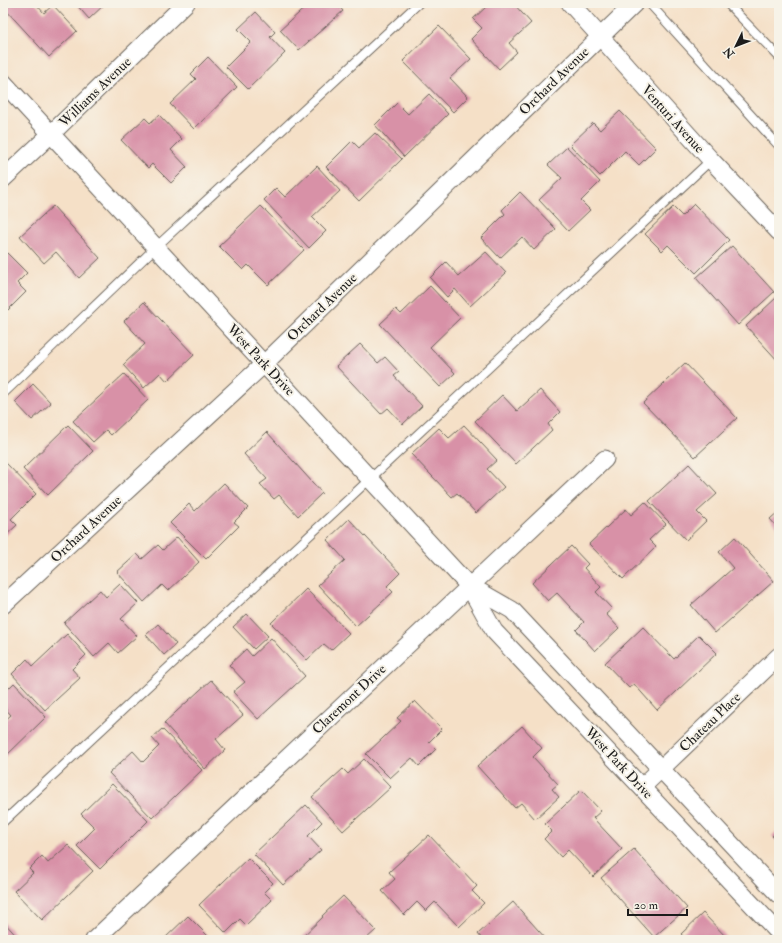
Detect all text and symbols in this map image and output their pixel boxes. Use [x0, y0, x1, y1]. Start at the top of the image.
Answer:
north arrow [716, 26, 756, 66]
street label: Orchard Avenue [515, 43, 593, 119]
text: N [720, 44, 738, 61]
street label: Williams Avenue [55, 53, 135, 131]
street label: Venturi Avenue [638, 81, 708, 157]
street label: Orchard Avenue [283, 269, 361, 345]
street label: West Park Drive [223, 320, 299, 399]
street label: Orchard Avenue [47, 492, 125, 566]
street label: Claremont Drive [309, 660, 390, 738]
street label: Chateau Place [676, 688, 744, 755]
street label: West Park Drive [581, 723, 657, 802]
scale bar [628, 891, 687, 917]
text: 20 m [634, 898, 659, 913]

